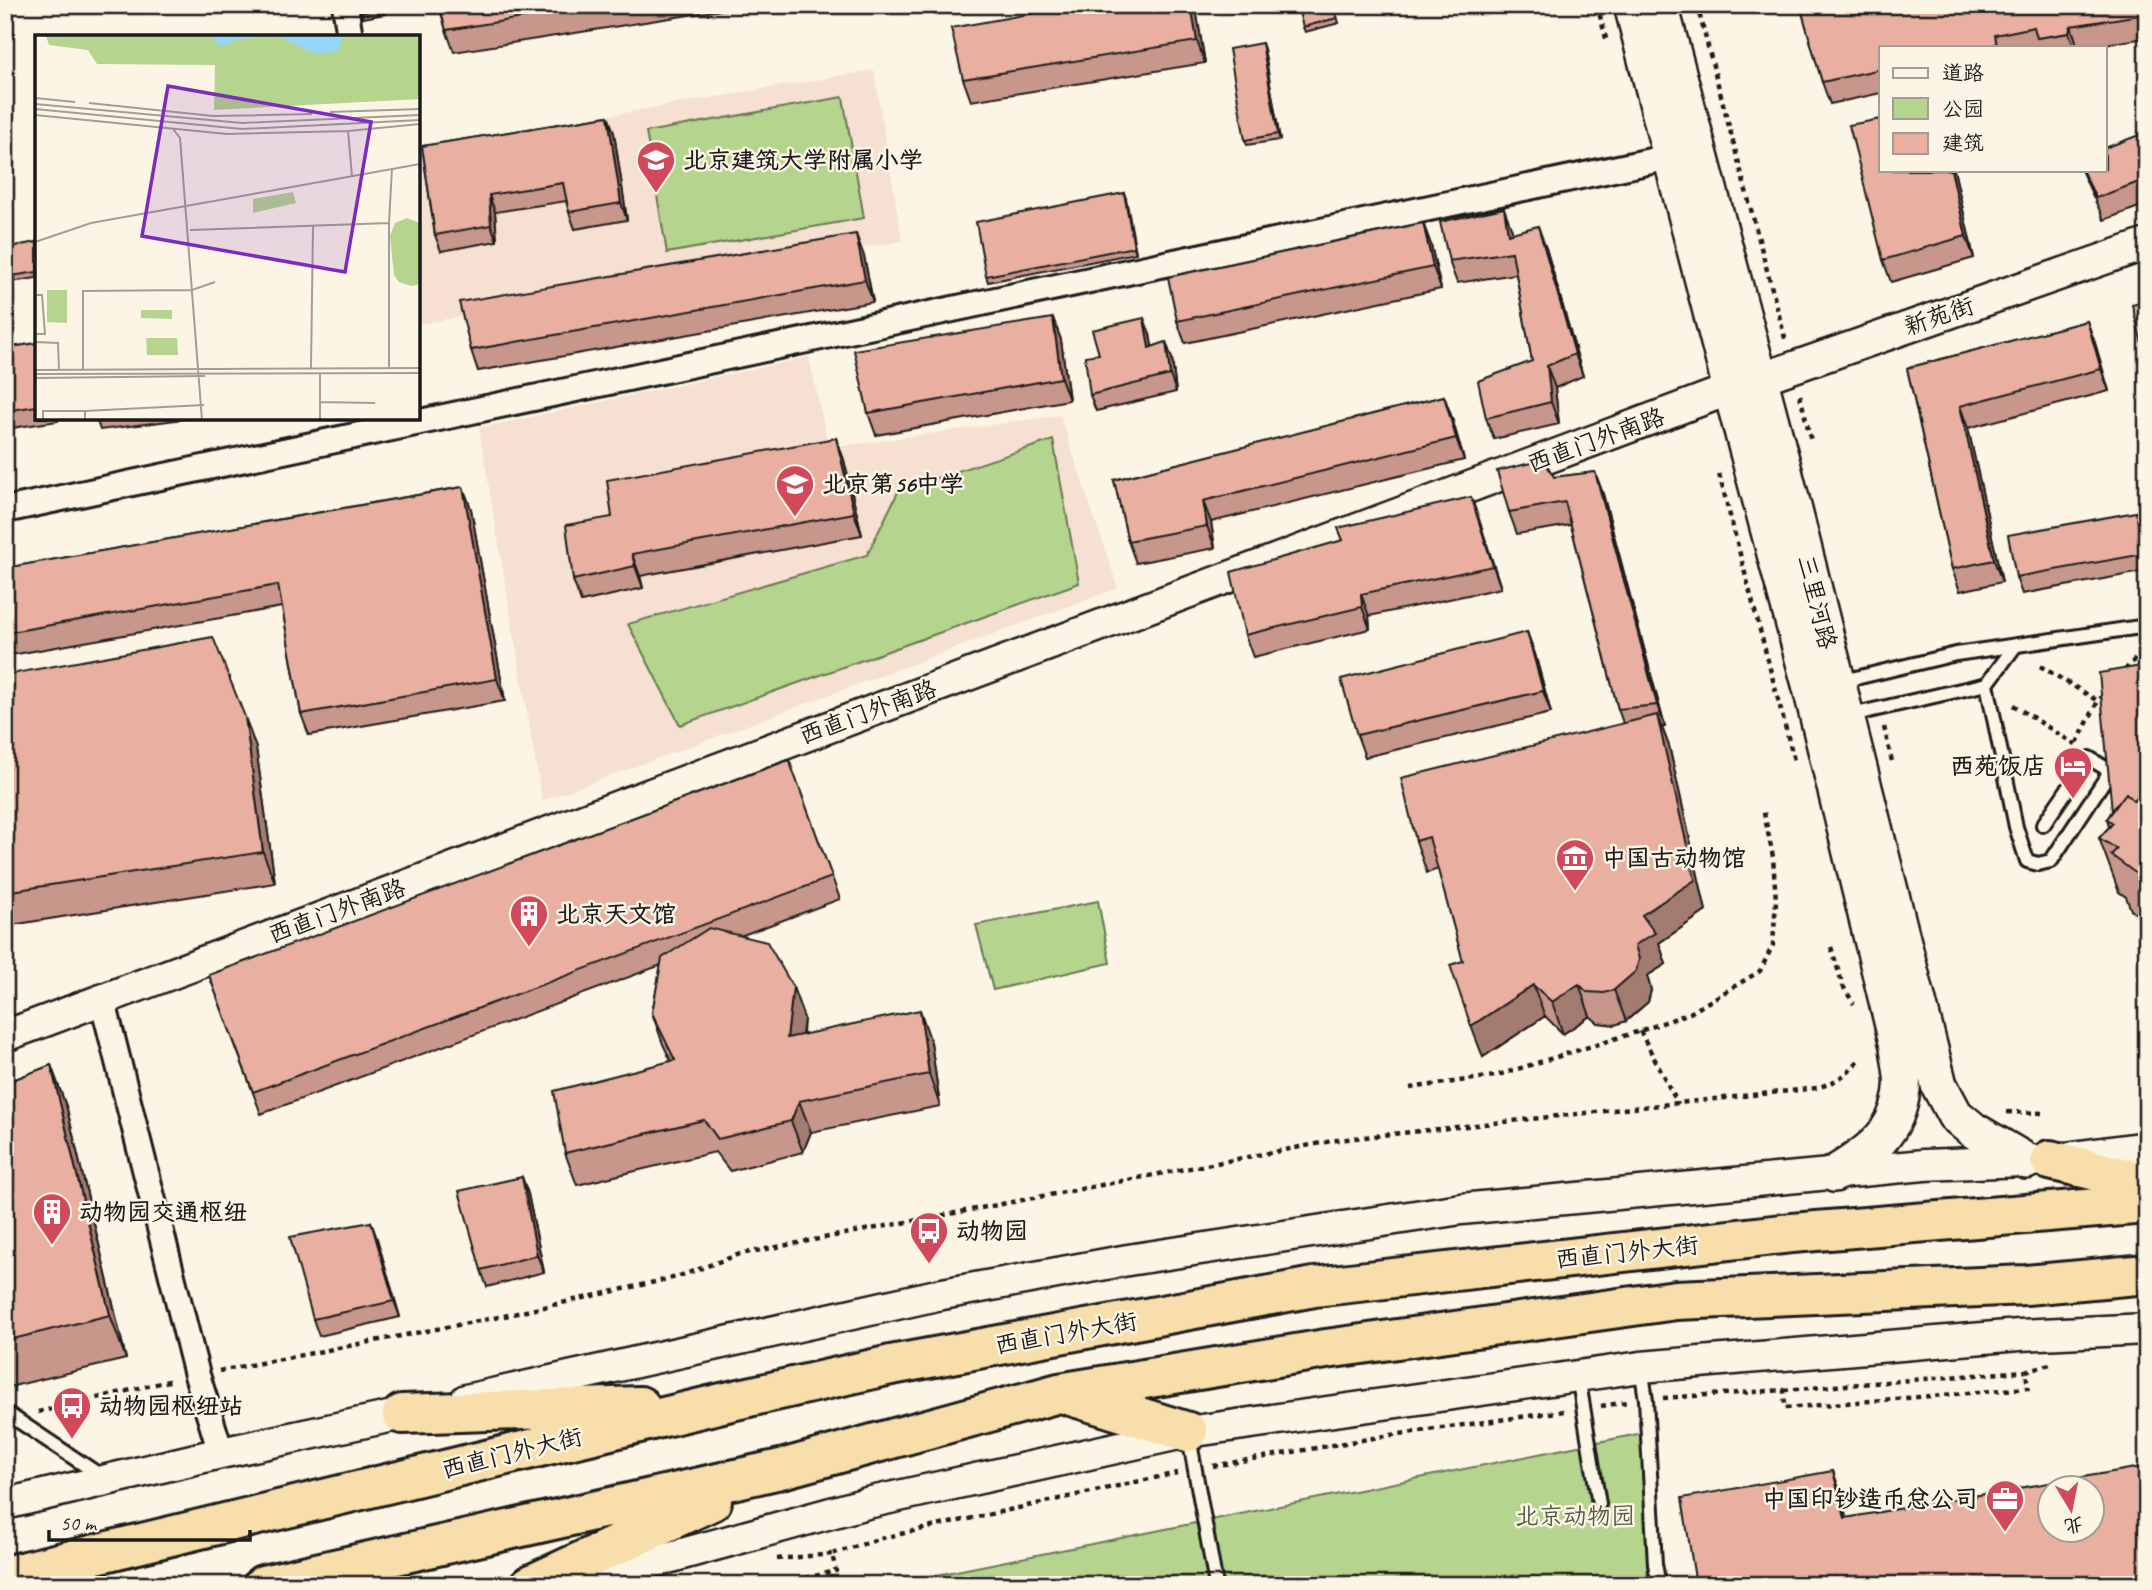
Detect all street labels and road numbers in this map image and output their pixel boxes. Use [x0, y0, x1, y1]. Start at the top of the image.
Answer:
street label: 新苑街 [1900, 290, 1978, 342]
street label: 西直门外南路 [1523, 401, 1669, 479]
street label: 三里河路 [1791, 552, 1843, 652]
street label: 西直门外南路 [795, 673, 941, 751]
street label: 西直门外南路 [264, 872, 410, 950]
street label: 西直门外大街 [1554, 1230, 1700, 1274]
street label: 西直门外大街 [992, 1306, 1140, 1360]
street label: 西直门外大街 [439, 1421, 585, 1485]

